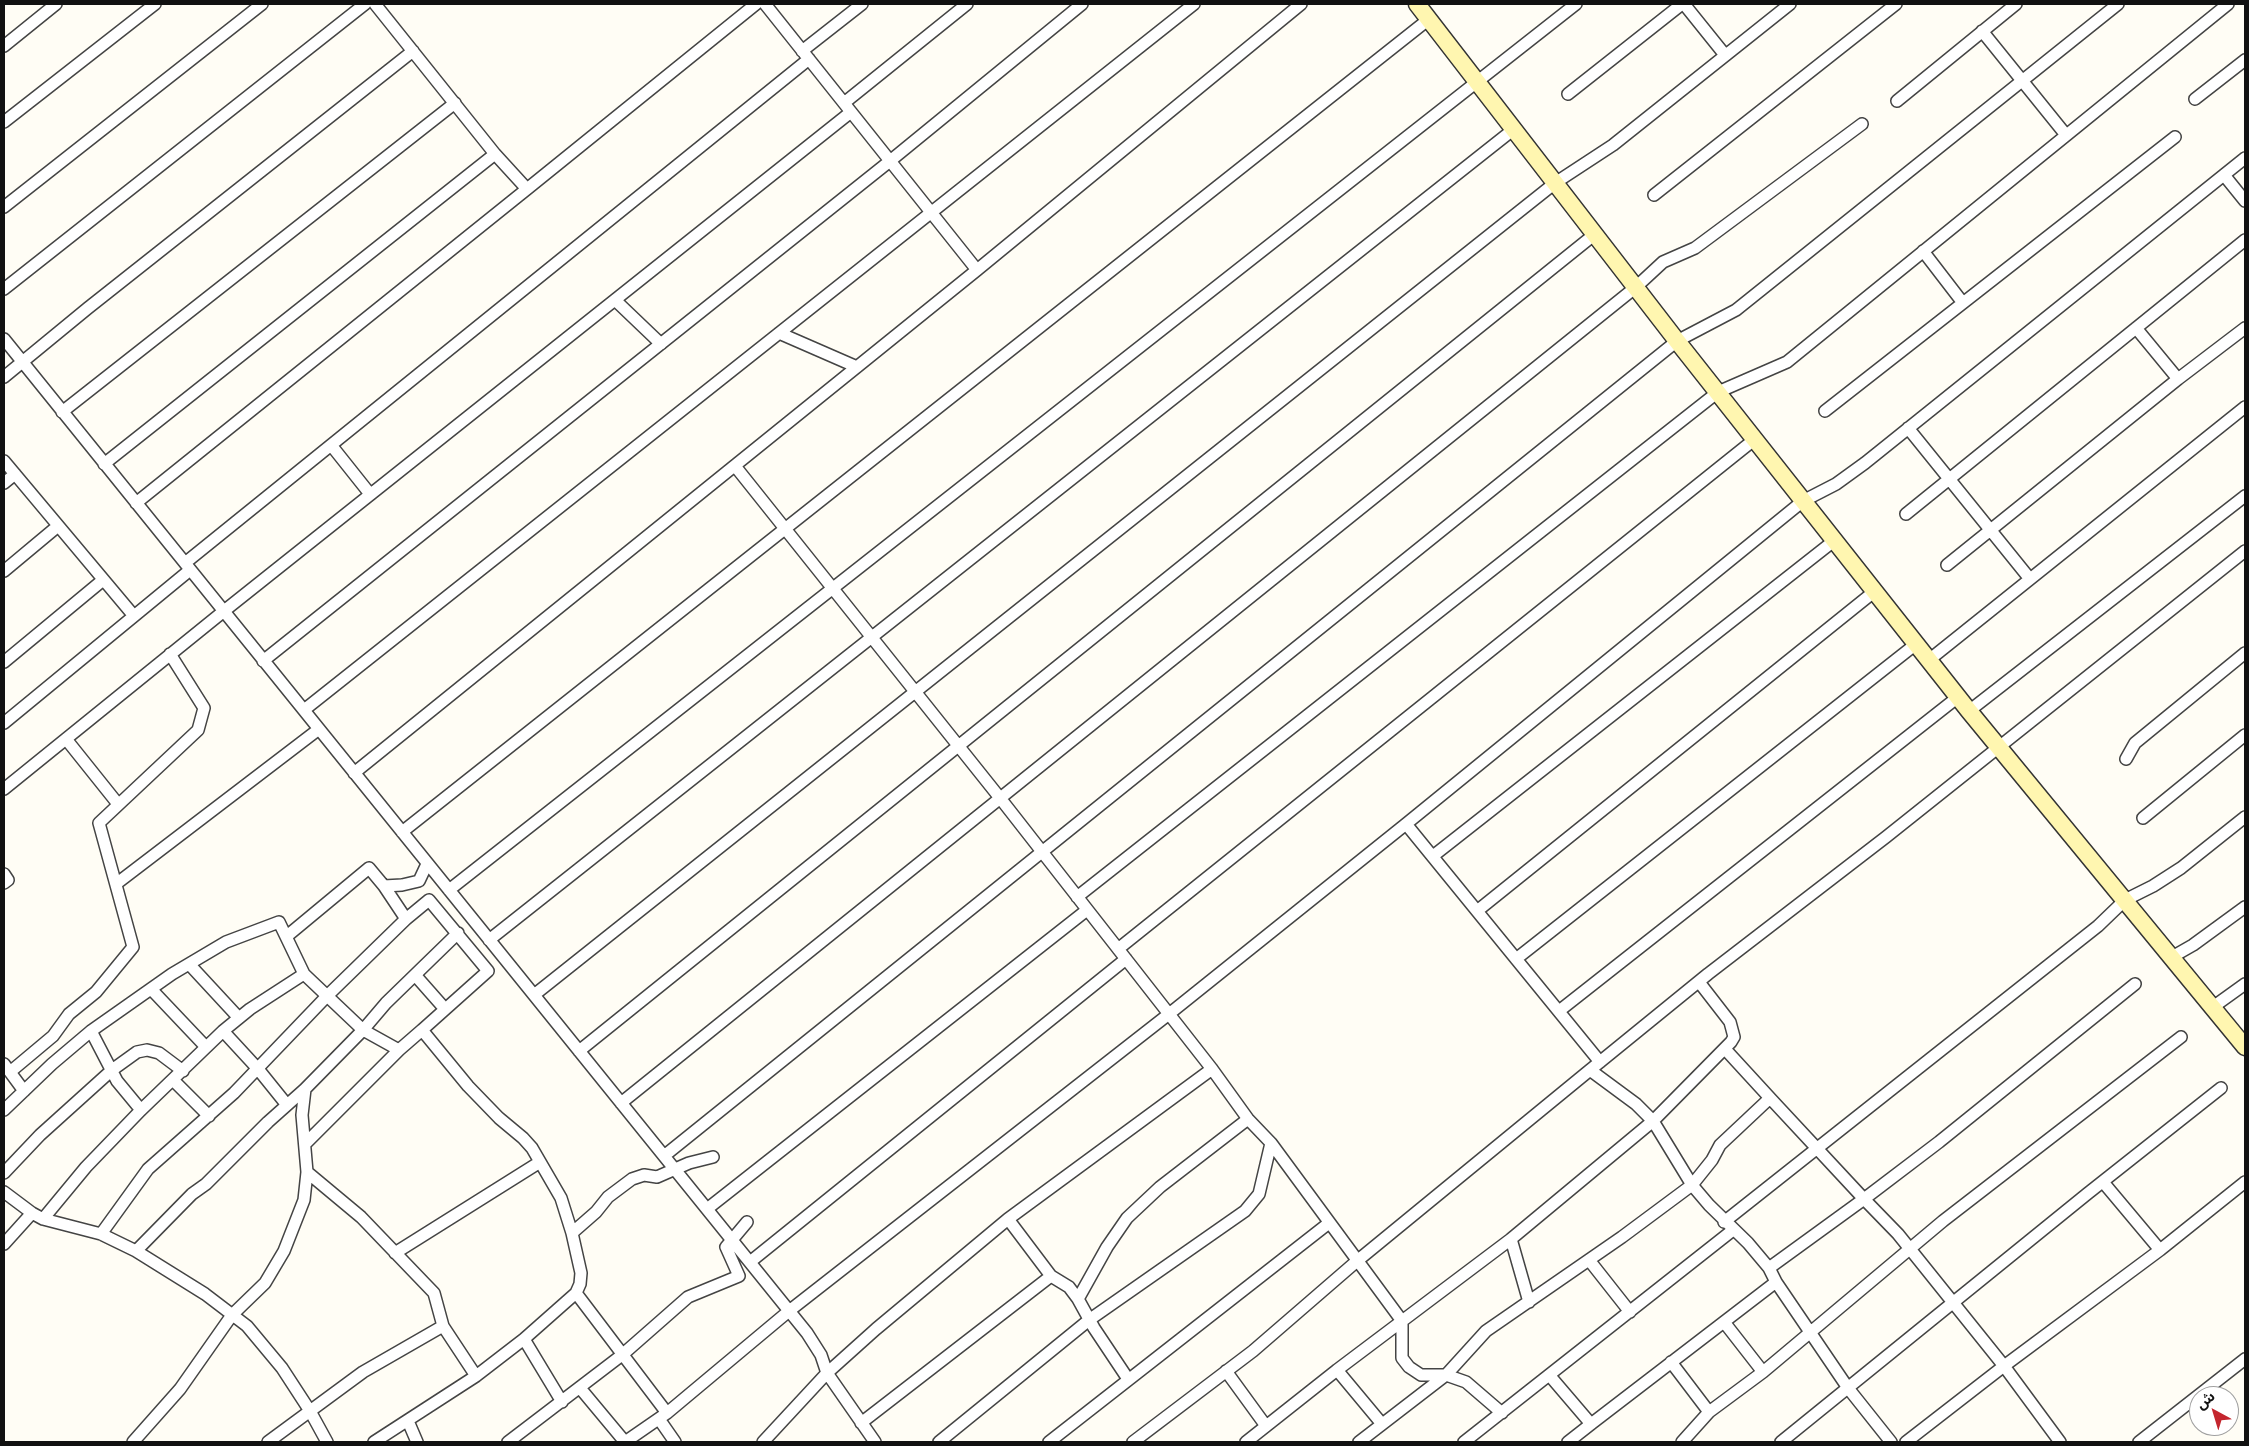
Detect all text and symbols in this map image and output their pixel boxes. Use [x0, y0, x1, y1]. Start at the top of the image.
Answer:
north arrow [2189, 1386, 2239, 1436]
text: ش [2192, 1387, 2218, 1413]

